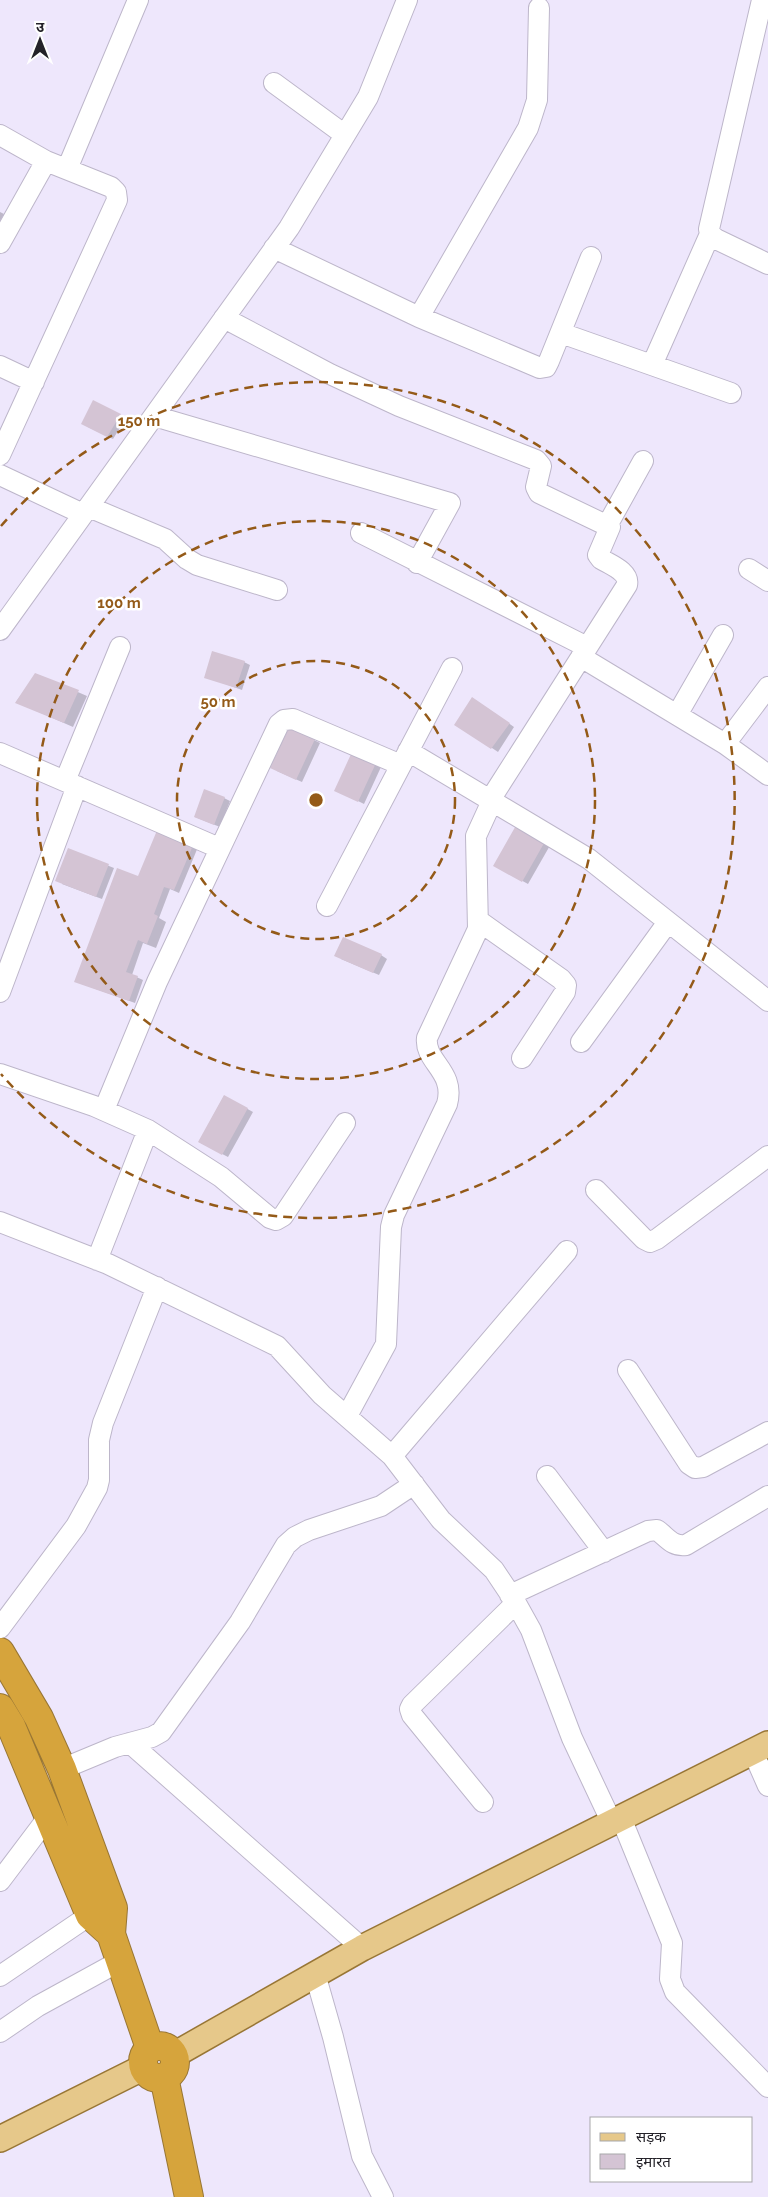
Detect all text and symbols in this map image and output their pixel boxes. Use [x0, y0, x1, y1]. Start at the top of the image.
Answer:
north arrow [15, 15, 65, 65]
text: उ [36, 19, 45, 35]
text: 150 m [118, 412, 160, 430]
text: 100 m [97, 594, 141, 612]
text: 50 m [200, 693, 236, 711]
centre of rings [307, 791, 325, 809]
legend [590, 2117, 753, 2182]
text: सड़क [636, 2128, 666, 2146]
text: इमारत [636, 2153, 671, 2171]

